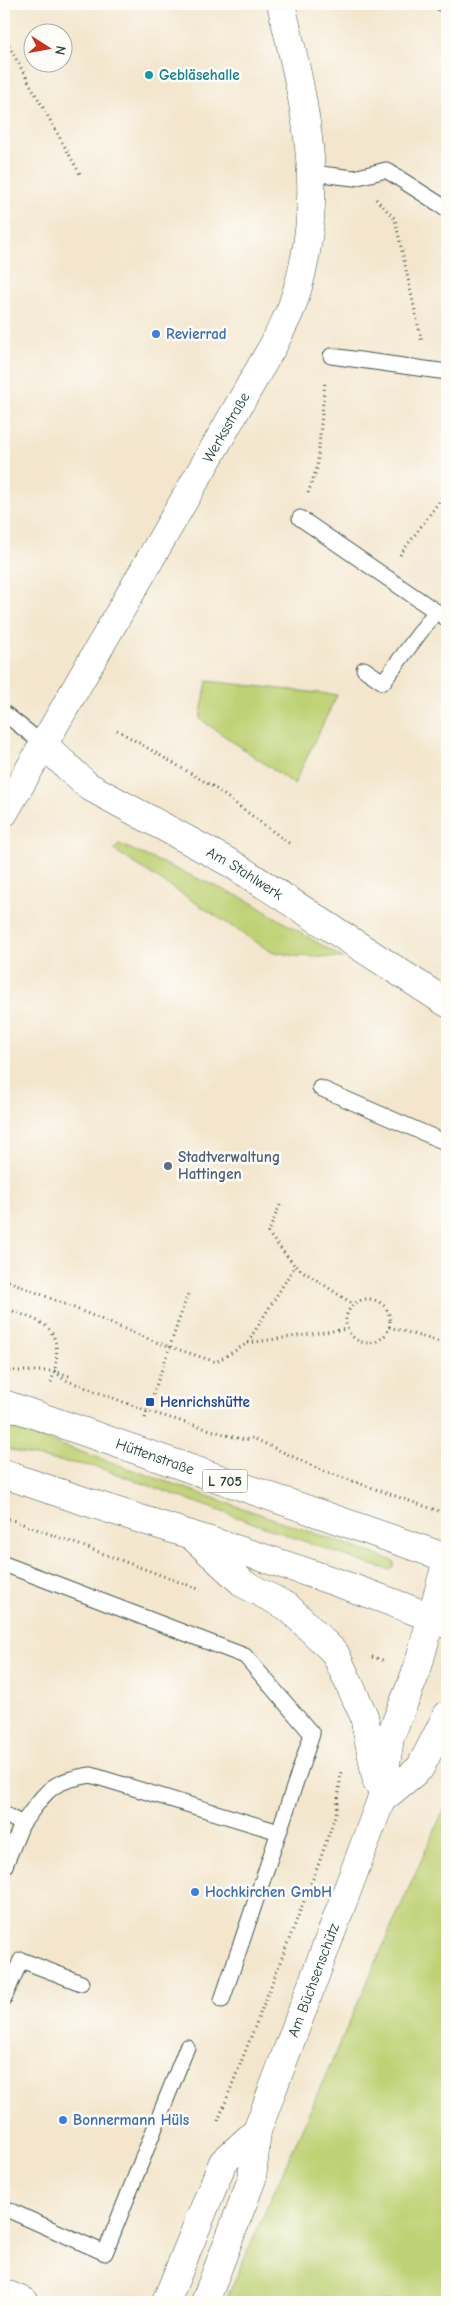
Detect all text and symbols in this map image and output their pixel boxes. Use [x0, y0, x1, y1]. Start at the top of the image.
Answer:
north arrow [22, 22, 72, 72]
text: N [51, 44, 69, 56]
place label: Gebläsehalle [159, 66, 240, 84]
marker: Gebläsehalle [143, 69, 155, 81]
place label: Revierrad [166, 325, 227, 343]
marker: Revierrad [150, 328, 162, 340]
street label: Werksstraße [199, 388, 254, 466]
street label: Am Stahlwerk [203, 843, 287, 904]
place label: Stadtverwaltung Hattingen [178, 1148, 280, 1183]
marker: Stadtverwaltung Hattingen [162, 1160, 174, 1172]
place label: Henrichshütte [160, 1393, 250, 1411]
marker: Henrichshütte [144, 1396, 156, 1408]
street label: Hüttenstraße [114, 1435, 197, 1479]
road number: L 705 [202, 1470, 248, 1492]
place label: Hochkirchen GmbH [205, 1883, 332, 1901]
marker: Hochkirchen GmbH [189, 1886, 201, 1898]
street label: Am Büchsenschütz [284, 1920, 343, 2040]
place label: Bonnermann Hüls [73, 2111, 189, 2129]
marker: Bonnermann Hüls [57, 2114, 69, 2126]

